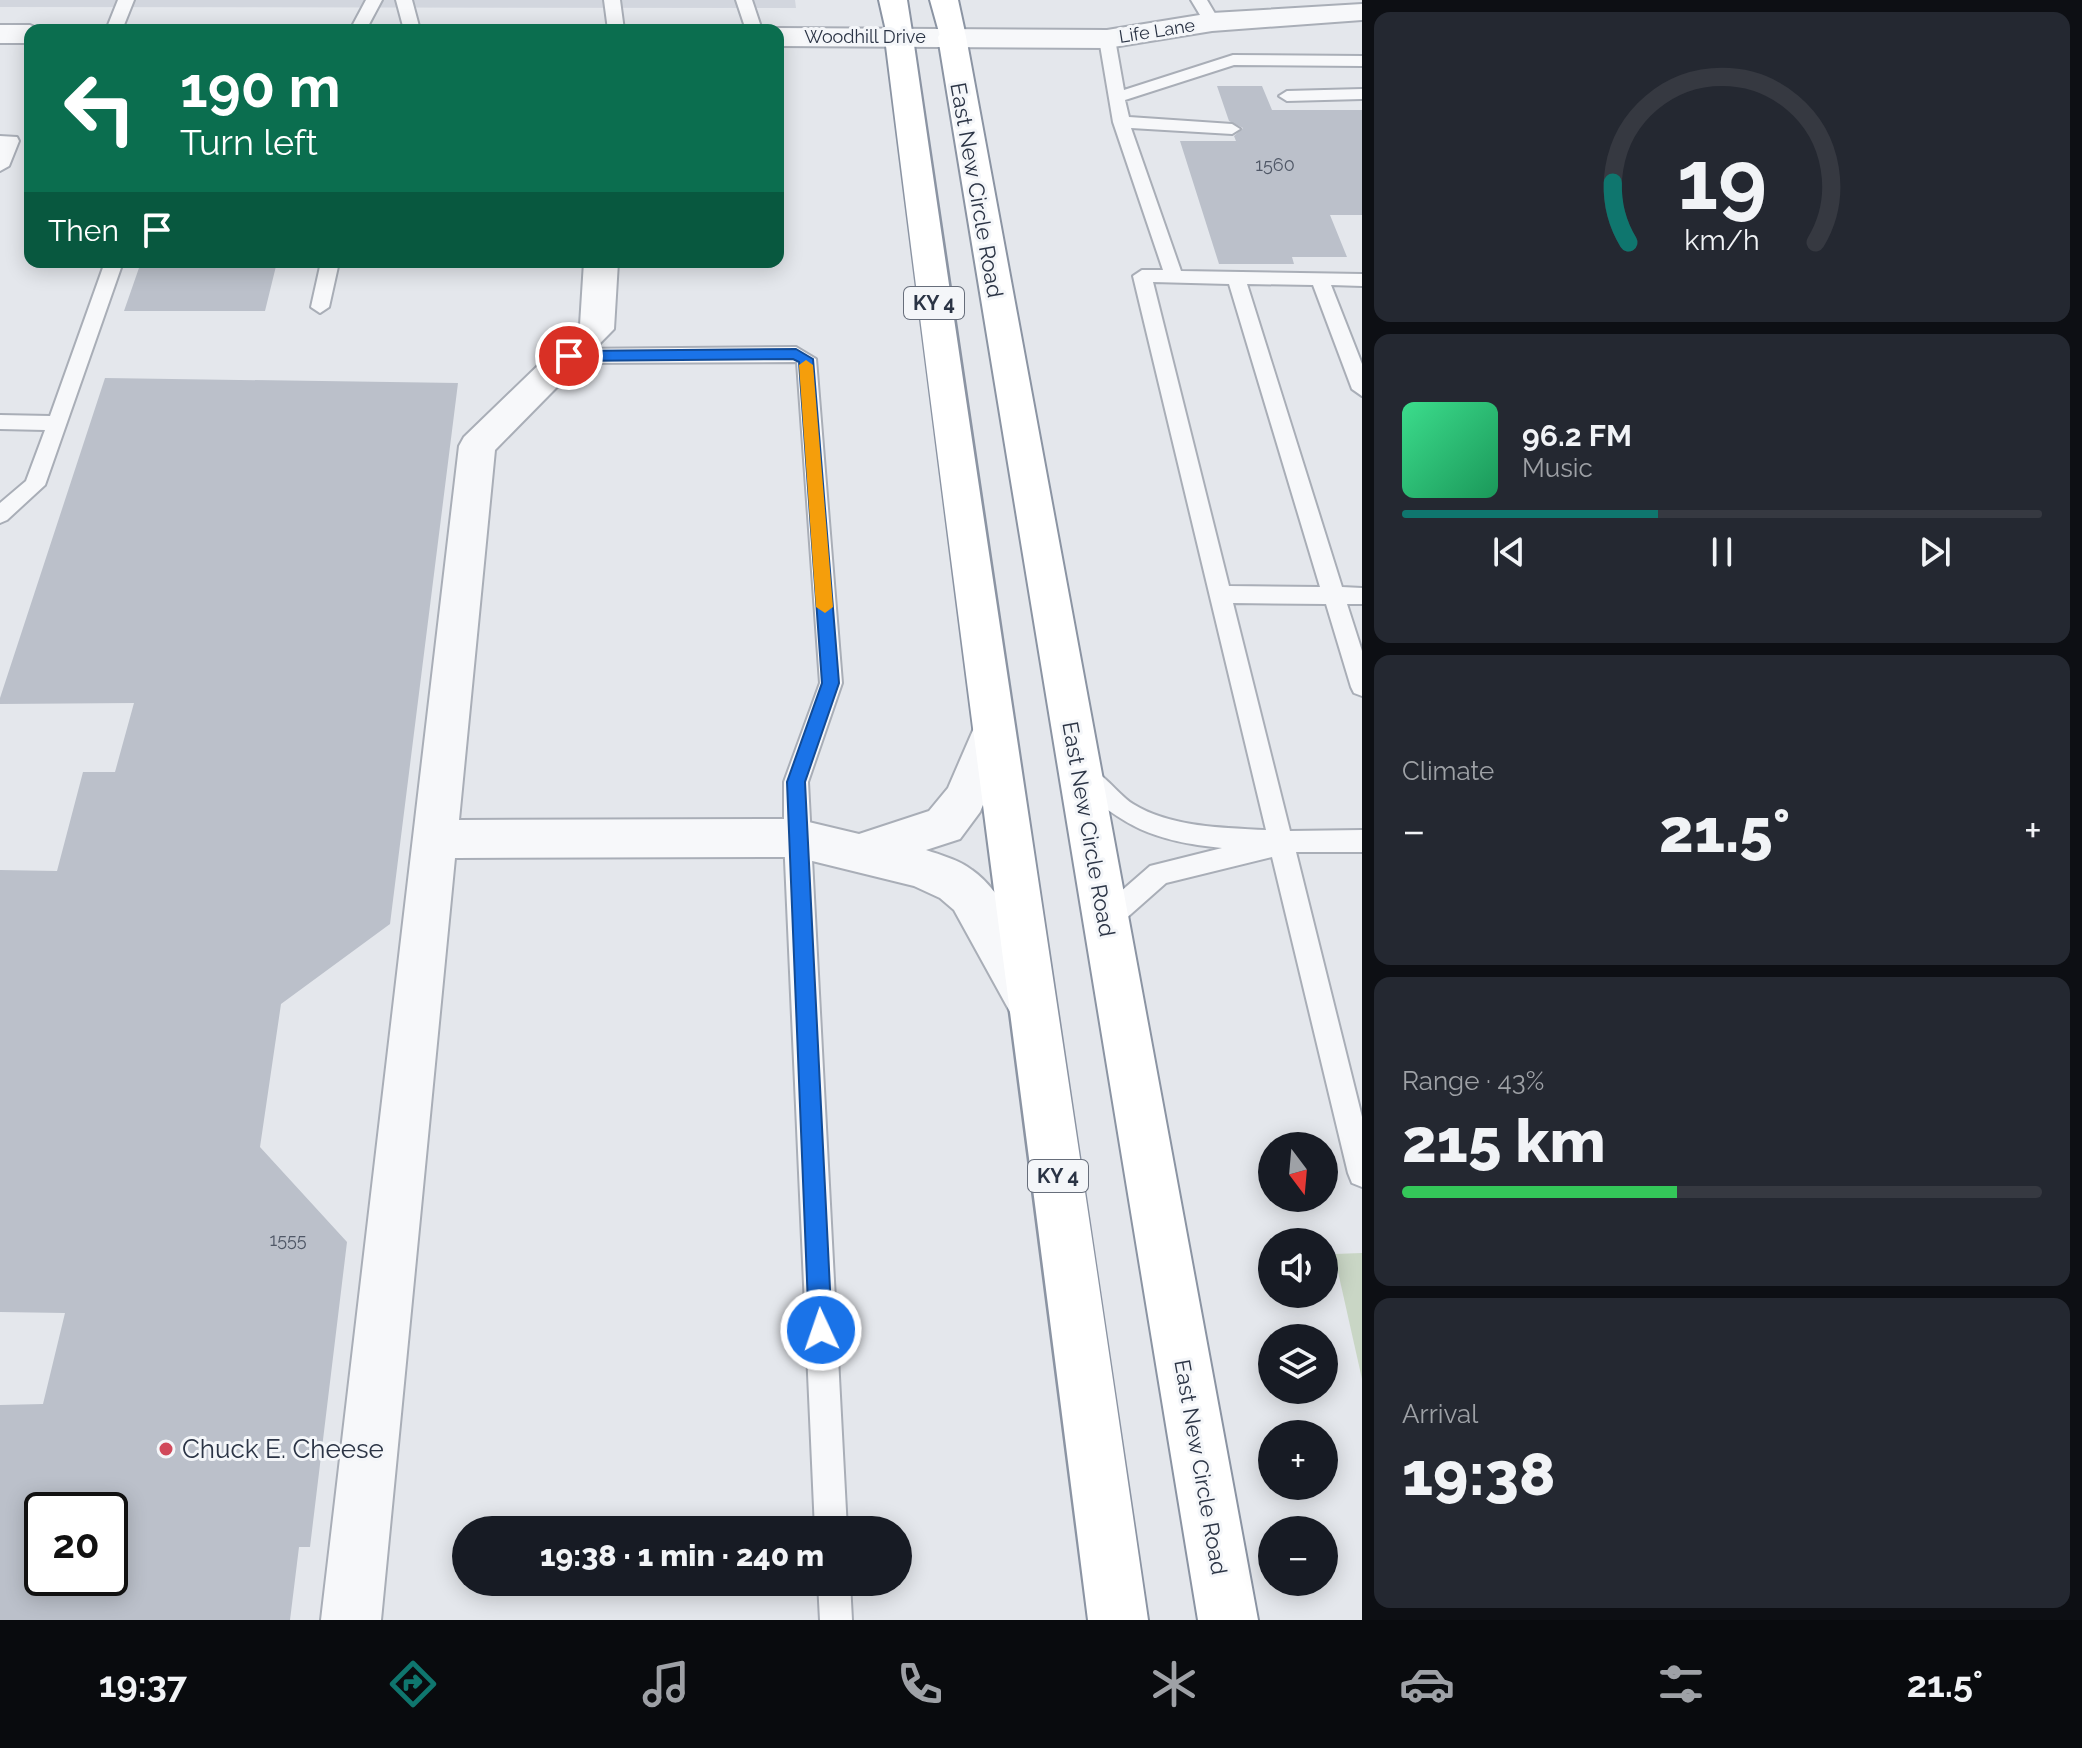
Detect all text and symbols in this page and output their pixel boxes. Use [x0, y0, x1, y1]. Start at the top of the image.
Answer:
street label: Life Lane [1117, 14, 1197, 47]
street label: Woodhill Drive [804, 26, 926, 47]
text: 190 m [180, 54, 341, 120]
icon: left [48, 56, 152, 160]
street label: East New Circle Road [945, 80, 1009, 300]
text: Turn left [180, 121, 318, 163]
text: 19 [1677, 130, 1767, 227]
house number: 1560 [1255, 154, 1295, 175]
icon: arrive [135, 208, 179, 252]
text: Then [48, 213, 119, 248]
text: km/h [1684, 223, 1760, 257]
road number: KY 4 [904, 287, 964, 319]
pin [535, 322, 603, 390]
icon: arrive [547, 334, 591, 378]
text: 96.2 FM [1522, 418, 1632, 453]
text: Music [1522, 453, 1593, 483]
icon: previous [1487, 530, 1531, 574]
icon: pause [1700, 530, 1744, 574]
icon: next [1913, 530, 1957, 574]
street label: East New Circle Road [1057, 719, 1121, 939]
text: Climate [1402, 756, 1494, 786]
text: 21.5° [1659, 796, 1790, 866]
text: − [1402, 805, 1426, 856]
text: + [2024, 805, 2042, 856]
text: Range · 43% [1402, 1066, 1544, 1096]
text: 215 km [1402, 1106, 1606, 1176]
north arrow [1258, 1132, 1338, 1212]
map controls [1258, 1132, 1338, 1596]
road number: KY 4 [1028, 1160, 1088, 1192]
button: sound [1258, 1228, 1338, 1308]
house number: 1555 [269, 1229, 307, 1250]
position arrow [779, 1288, 863, 1372]
button: layers [1258, 1324, 1338, 1404]
street label: East New Circle Road [1169, 1357, 1233, 1577]
text: Arrival [1402, 1399, 1478, 1429]
button: + [1258, 1420, 1338, 1500]
place label: Chuck E. Cheese [182, 1434, 384, 1464]
text: 19:38 [1402, 1439, 1555, 1509]
marker: Chuck E. Cheese [157, 1440, 175, 1458]
speed limit sign: 20 [24, 1492, 128, 1596]
button: − [1258, 1516, 1338, 1596]
text: 19:38 · 1 min · 240 m [540, 1538, 824, 1573]
icon: directions [385, 1656, 441, 1712]
icon: music [638, 1656, 694, 1712]
icon: phone [892, 1656, 948, 1712]
icon: climate [1146, 1656, 1202, 1712]
icon: car [1399, 1656, 1455, 1712]
icon: filters [1653, 1656, 1709, 1712]
text: 19:37 [99, 1663, 187, 1705]
text: 21.5° [1907, 1663, 1983, 1705]

